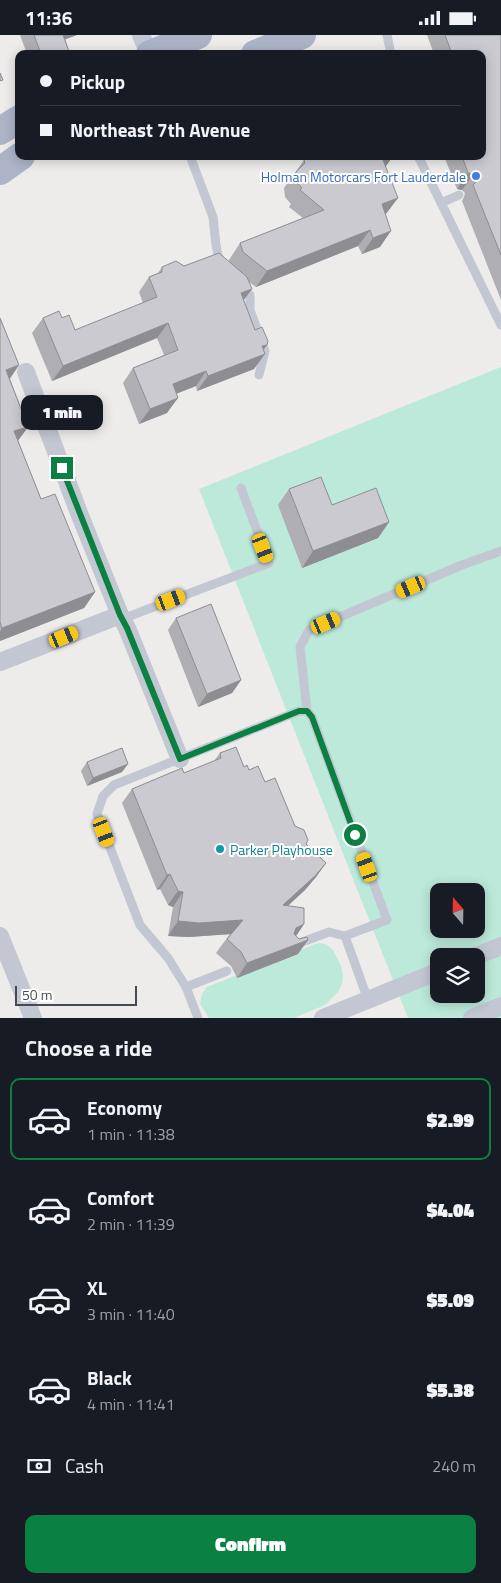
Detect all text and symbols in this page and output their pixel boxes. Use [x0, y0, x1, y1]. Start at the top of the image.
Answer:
text: 11:36 [25, 3, 72, 32]
text: Pickup [70, 67, 125, 96]
text: Northeast 7th Avenue [70, 115, 250, 144]
place label: Holman Motorcars Fort Lauderdale [261, 166, 466, 187]
marker: Holman Motorcars Fort Lauderdale [470, 170, 482, 182]
callout: 1 min [21, 395, 103, 431]
text: 1 min [42, 400, 82, 424]
route end [51, 457, 73, 479]
car [250, 531, 275, 565]
car [394, 574, 427, 600]
car [154, 588, 187, 612]
car [309, 610, 342, 636]
car [47, 624, 80, 650]
car [91, 815, 116, 849]
route start [344, 824, 366, 846]
place label: Parker Playhouse [230, 839, 333, 860]
marker: Parker Playhouse [214, 843, 226, 855]
car [354, 850, 379, 884]
north arrow [430, 883, 485, 937]
map controls [430, 883, 485, 1003]
button: layers [430, 948, 485, 1003]
scale bar [15, 983, 138, 1006]
text: 50 m [22, 984, 52, 1005]
text: Choose a ride [25, 1031, 152, 1065]
text: Economy [87, 1093, 162, 1122]
icon: car [27, 1097, 72, 1142]
text: $2.99 [427, 1105, 474, 1134]
text: 1 min · 11:38 [87, 1122, 175, 1146]
text: Comfort [87, 1183, 154, 1212]
icon: car [27, 1187, 72, 1232]
text: $4.04 [427, 1195, 474, 1224]
text: 2 min · 11:39 [87, 1212, 175, 1236]
text: XL [87, 1273, 107, 1302]
icon: car [27, 1277, 72, 1322]
text: $5.09 [427, 1285, 474, 1314]
text: 3 min · 11:40 [87, 1302, 175, 1326]
text: Black [87, 1363, 132, 1392]
icon: car [27, 1367, 72, 1412]
text: $5.38 [427, 1375, 474, 1404]
text: 4 min · 11:41 [87, 1392, 175, 1416]
text: Cash [65, 1451, 104, 1480]
icon: cash [25, 1452, 53, 1480]
text: 240 m [432, 1454, 476, 1478]
button: Confirm [25, 1515, 476, 1573]

